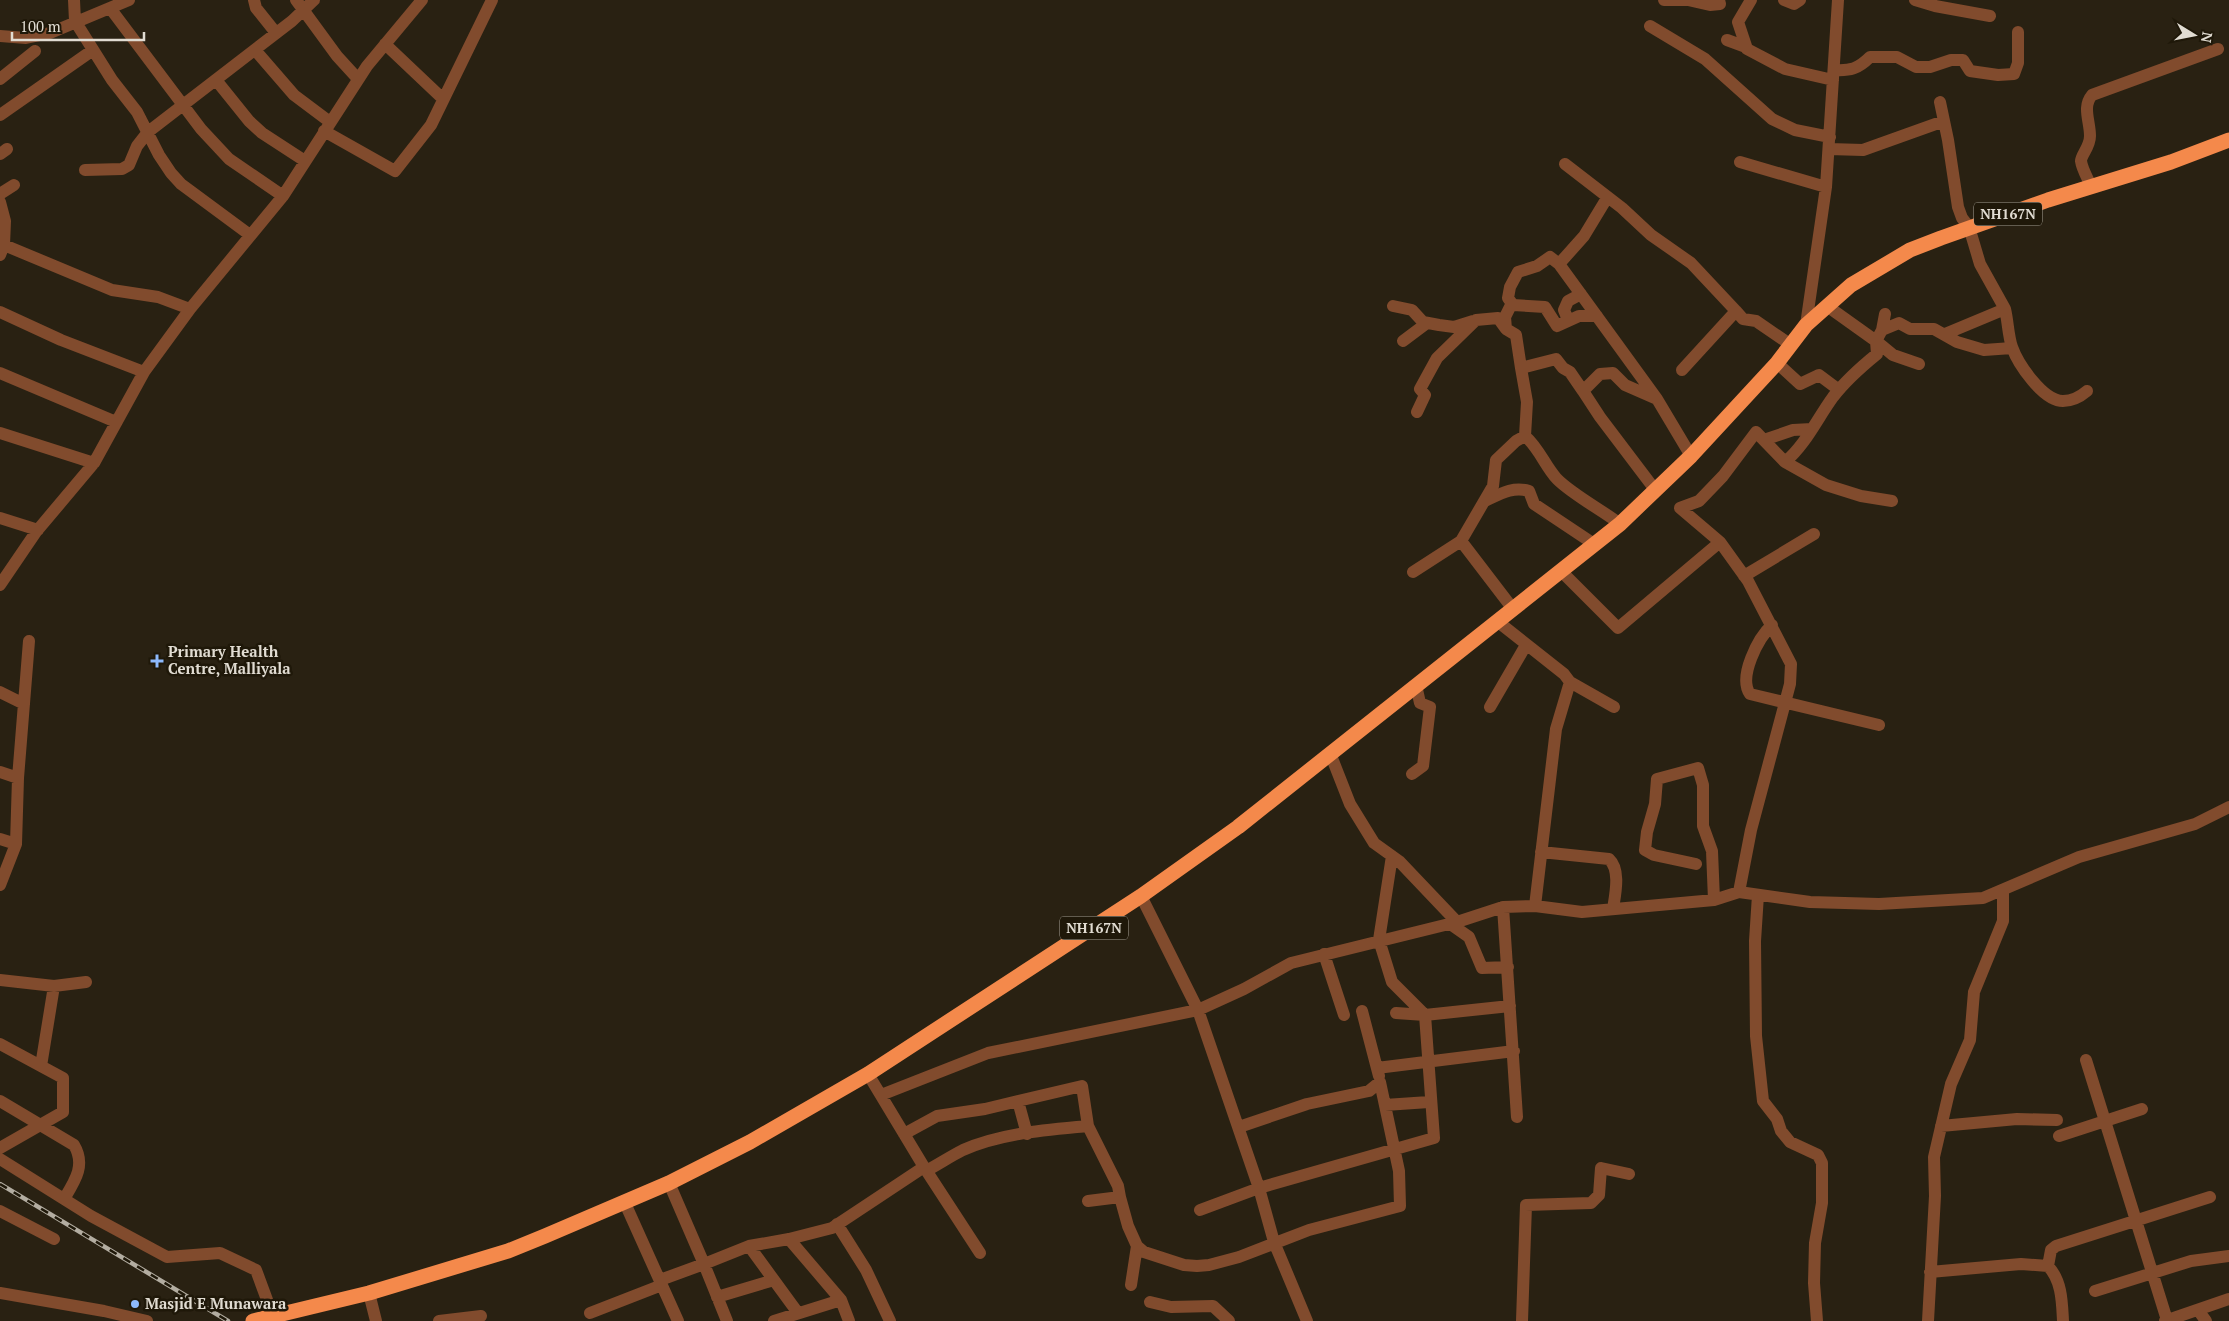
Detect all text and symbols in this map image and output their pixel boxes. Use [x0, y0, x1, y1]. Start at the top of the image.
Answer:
scale bar [12, 10, 145, 42]
north arrow [2169, 10, 2219, 60]
text: 100 m [20, 16, 61, 36]
text: N [2197, 30, 2218, 45]
road number: NH167N [1974, 202, 2042, 225]
place label: Primary Health Centre, Malliyala [168, 641, 291, 678]
marker: Primary Health Centre, Malliyala [150, 654, 164, 668]
road number: NH167N [1060, 916, 1128, 940]
place label: Masjid E Munawara [145, 1293, 287, 1313]
marker: Masjid E Munawara [129, 1298, 141, 1310]

